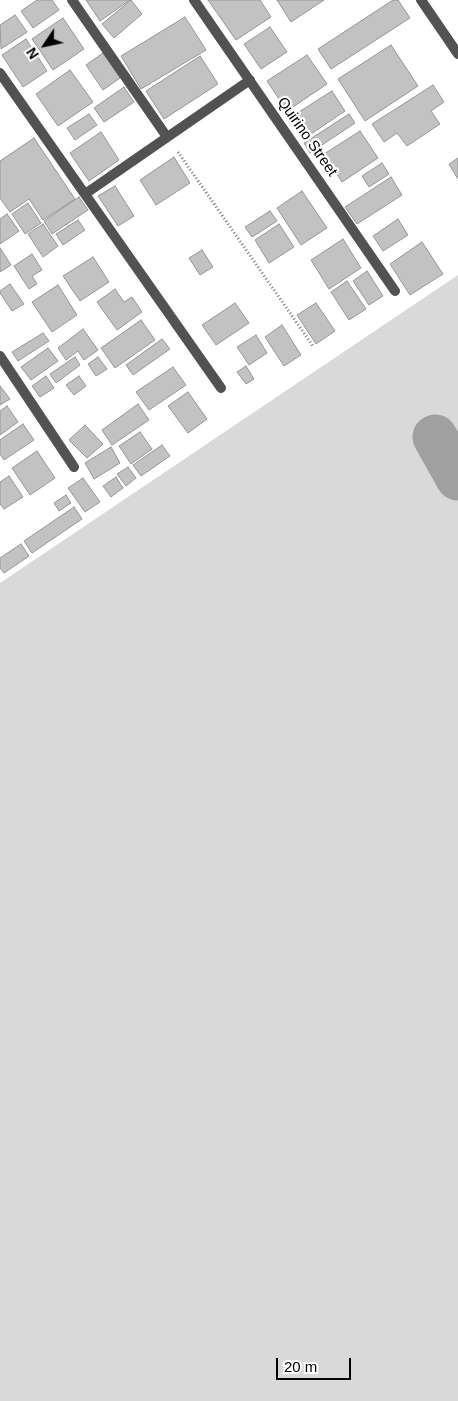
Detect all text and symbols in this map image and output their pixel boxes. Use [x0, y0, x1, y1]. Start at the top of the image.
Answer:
north arrow [20, 20, 70, 70]
text: N [23, 45, 42, 62]
street label: Quirino Street [273, 94, 341, 180]
scale bar [278, 1348, 353, 1380]
text: 20 m [284, 1358, 317, 1375]

